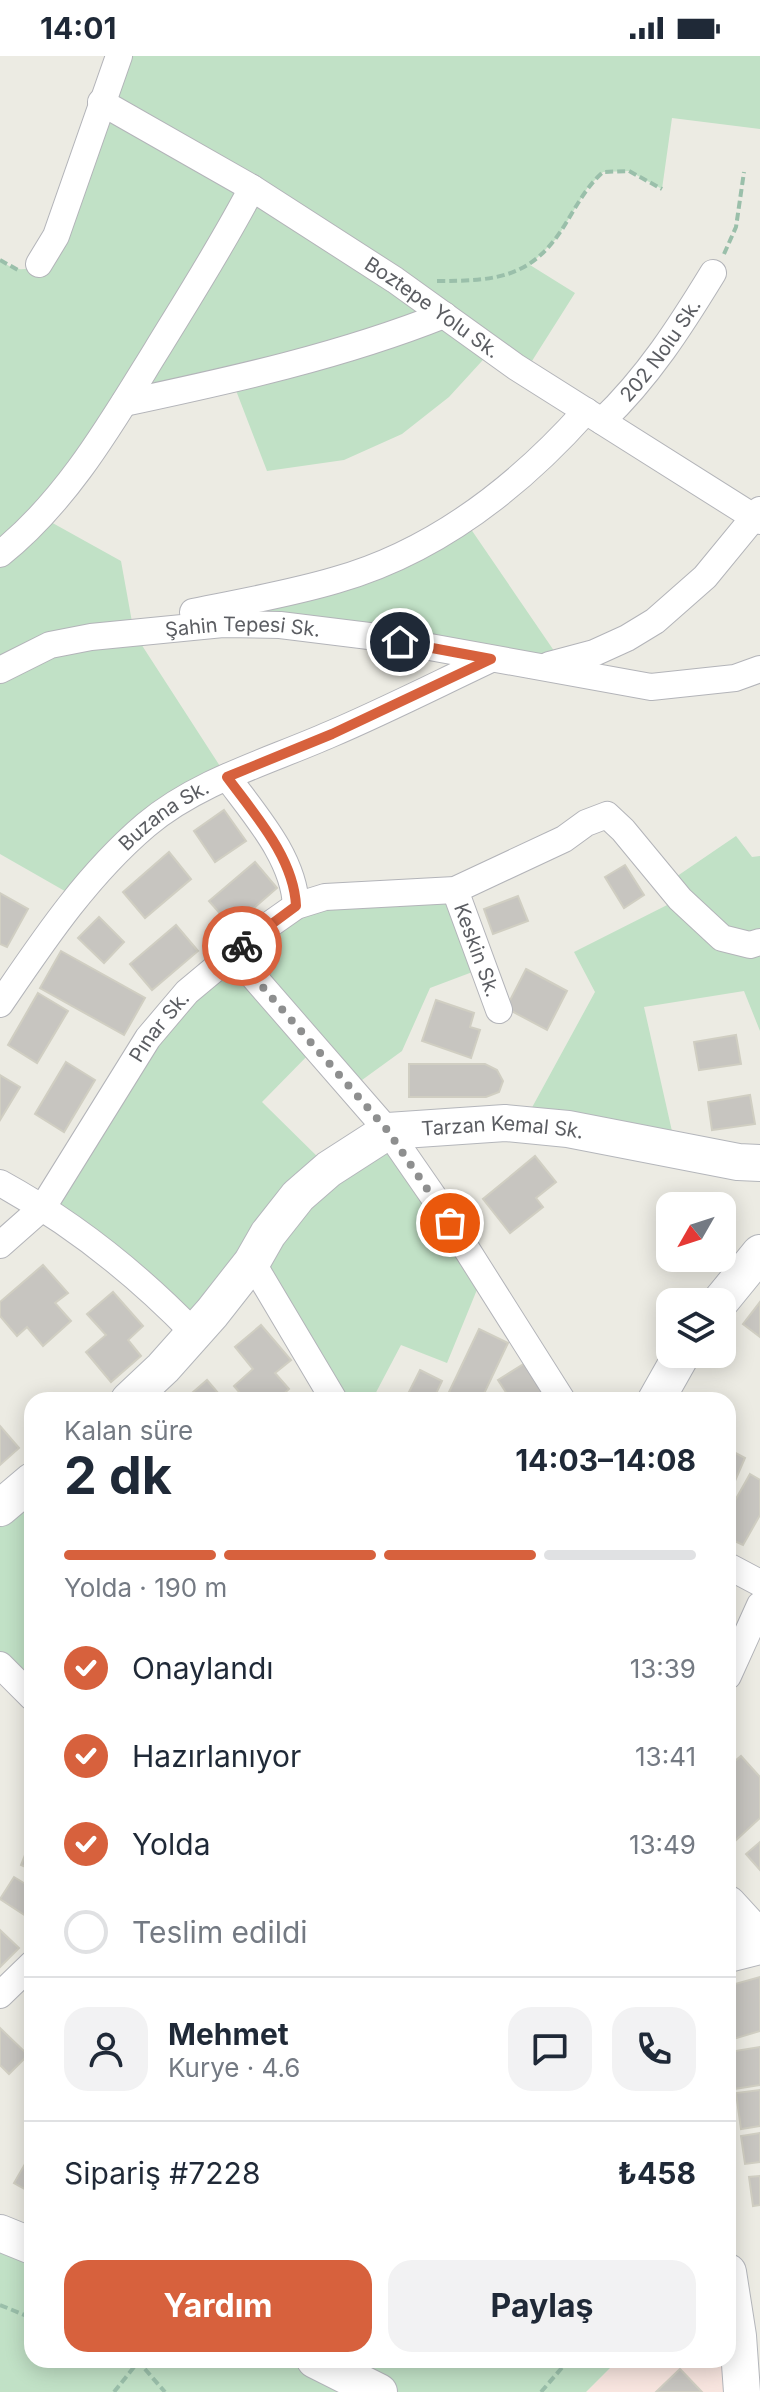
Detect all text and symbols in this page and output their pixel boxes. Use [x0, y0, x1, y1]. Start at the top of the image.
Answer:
text: 14:01 [40, 10, 116, 46]
street label: Boztepe Yolu Sk. [360, 252, 504, 363]
street label: 202 Nolu Sk. [615, 295, 706, 407]
pin [366, 608, 434, 676]
street label: Şahin Tepesi Sk. [164, 612, 322, 642]
icon: home [378, 620, 422, 664]
street label: Buzana Sk. [114, 775, 213, 856]
street label: Keskin Sk. [449, 900, 505, 1000]
courier [202, 906, 282, 986]
icon: bike [220, 924, 264, 968]
street label: Pınar Sk. [124, 986, 194, 1066]
street label: Tarzan Kemal Sk. [420, 1111, 586, 1144]
pin [416, 1189, 484, 1257]
north arrow [656, 1192, 736, 1272]
map controls [656, 1192, 736, 1368]
icon: bag [428, 1201, 472, 1245]
button: layers [656, 1288, 736, 1368]
text: Kalan süre [64, 1415, 193, 1446]
text: 14:03–14:08 [515, 1442, 696, 1478]
text: 2 dk [64, 1444, 172, 1507]
text: Yolda · 190 m [64, 1572, 227, 1603]
icon: check [64, 1646, 108, 1690]
text: Onaylandı [132, 1650, 274, 1686]
text: 13:39 [630, 1653, 696, 1684]
icon: check [64, 1734, 108, 1778]
text: Hazırlanıyor [132, 1738, 301, 1774]
text: 13:41 [635, 1741, 696, 1772]
icon: check [64, 1822, 108, 1866]
text: Yolda [132, 1826, 211, 1862]
text: 13:49 [629, 1829, 696, 1860]
text: Teslim edildi [132, 1914, 308, 1950]
button: person [64, 2007, 148, 2091]
button: chat [508, 2007, 592, 2091]
button: phone [612, 2007, 696, 2091]
text: Mehmet [168, 2016, 289, 2052]
text: Kurye · 4.6 [168, 2052, 300, 2083]
text: Sipariş #7228 [64, 2155, 260, 2191]
text: ₺458 [618, 2155, 696, 2191]
button: Yardım [64, 2260, 372, 2352]
button: Paylaş [388, 2260, 696, 2352]

